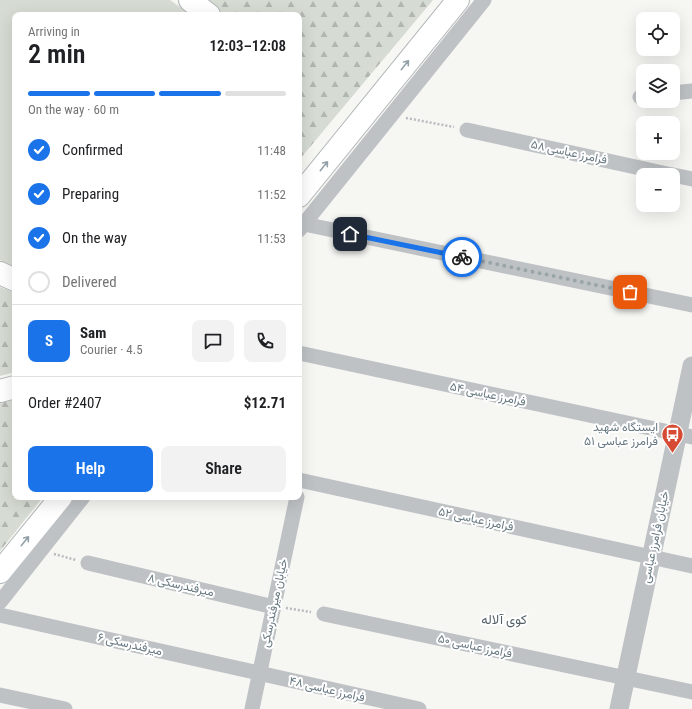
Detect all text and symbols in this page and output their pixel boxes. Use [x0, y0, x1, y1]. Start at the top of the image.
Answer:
map controls [636, 12, 680, 212]
button: locate [636, 12, 680, 56]
text: Arriving in [28, 24, 80, 39]
text: 12:03–12:08 [209, 37, 286, 55]
text: 2 min [28, 39, 86, 69]
one-way arrow [401, 59, 410, 70]
button: layers [636, 64, 680, 108]
text: On the way · 60 m [28, 102, 119, 117]
button: + [636, 116, 680, 160]
street label: فرامرز عباسی ۵۸ [529, 137, 608, 168]
icon: check [28, 139, 50, 161]
text: Confirmed [62, 141, 123, 159]
text: 11:48 [257, 143, 286, 158]
one-way arrow [319, 160, 328, 171]
button: − [636, 168, 680, 212]
icon: check [28, 183, 50, 205]
text: Preparing [62, 185, 119, 203]
text: 11:52 [257, 187, 286, 202]
pin [333, 217, 367, 251]
icon: home [339, 223, 361, 245]
icon: check [28, 227, 50, 249]
text: On the way [62, 229, 127, 247]
text: 11:53 [257, 231, 286, 246]
courier [442, 237, 482, 277]
icon: bike [451, 246, 473, 268]
text: Delivered [62, 273, 117, 291]
pin [613, 275, 647, 309]
icon: bag [619, 281, 641, 303]
button: chat [192, 320, 234, 362]
button: phone [244, 320, 286, 362]
text: Sam [80, 324, 106, 342]
text: S [45, 332, 53, 350]
text: Courier · 4.5 [80, 342, 143, 357]
street label: فرامرز عباسی ۵۴ [449, 379, 527, 410]
text: Order #2407 [28, 394, 102, 412]
text: $12.71 [244, 394, 286, 412]
place label: ایستگاه شهید فرامرز عباسی ۵۱ [584, 420, 658, 449]
bus stop icon: ایستگاه شهید فرامرز عباسی ۵۱ [660, 421, 686, 454]
button: Help [28, 446, 153, 492]
button: Share [161, 446, 286, 492]
street label: خیابان فرامرز عباسی [638, 490, 673, 584]
street label: فرامرز عباسی ۵۲ [437, 504, 515, 535]
one-way arrow [20, 536, 29, 547]
street label: خیابان میرفندرسکی [258, 557, 291, 649]
street label: میرفندرسکی ۸ [146, 571, 215, 600]
district label: کوی آلاله [481, 612, 527, 628]
street label: میرفندرسکی ۶ [96, 630, 164, 659]
street label: فرامرز عباسی ۵۰ [436, 631, 513, 662]
street label: فرامرز عباسی ۴۸ [288, 673, 366, 705]

